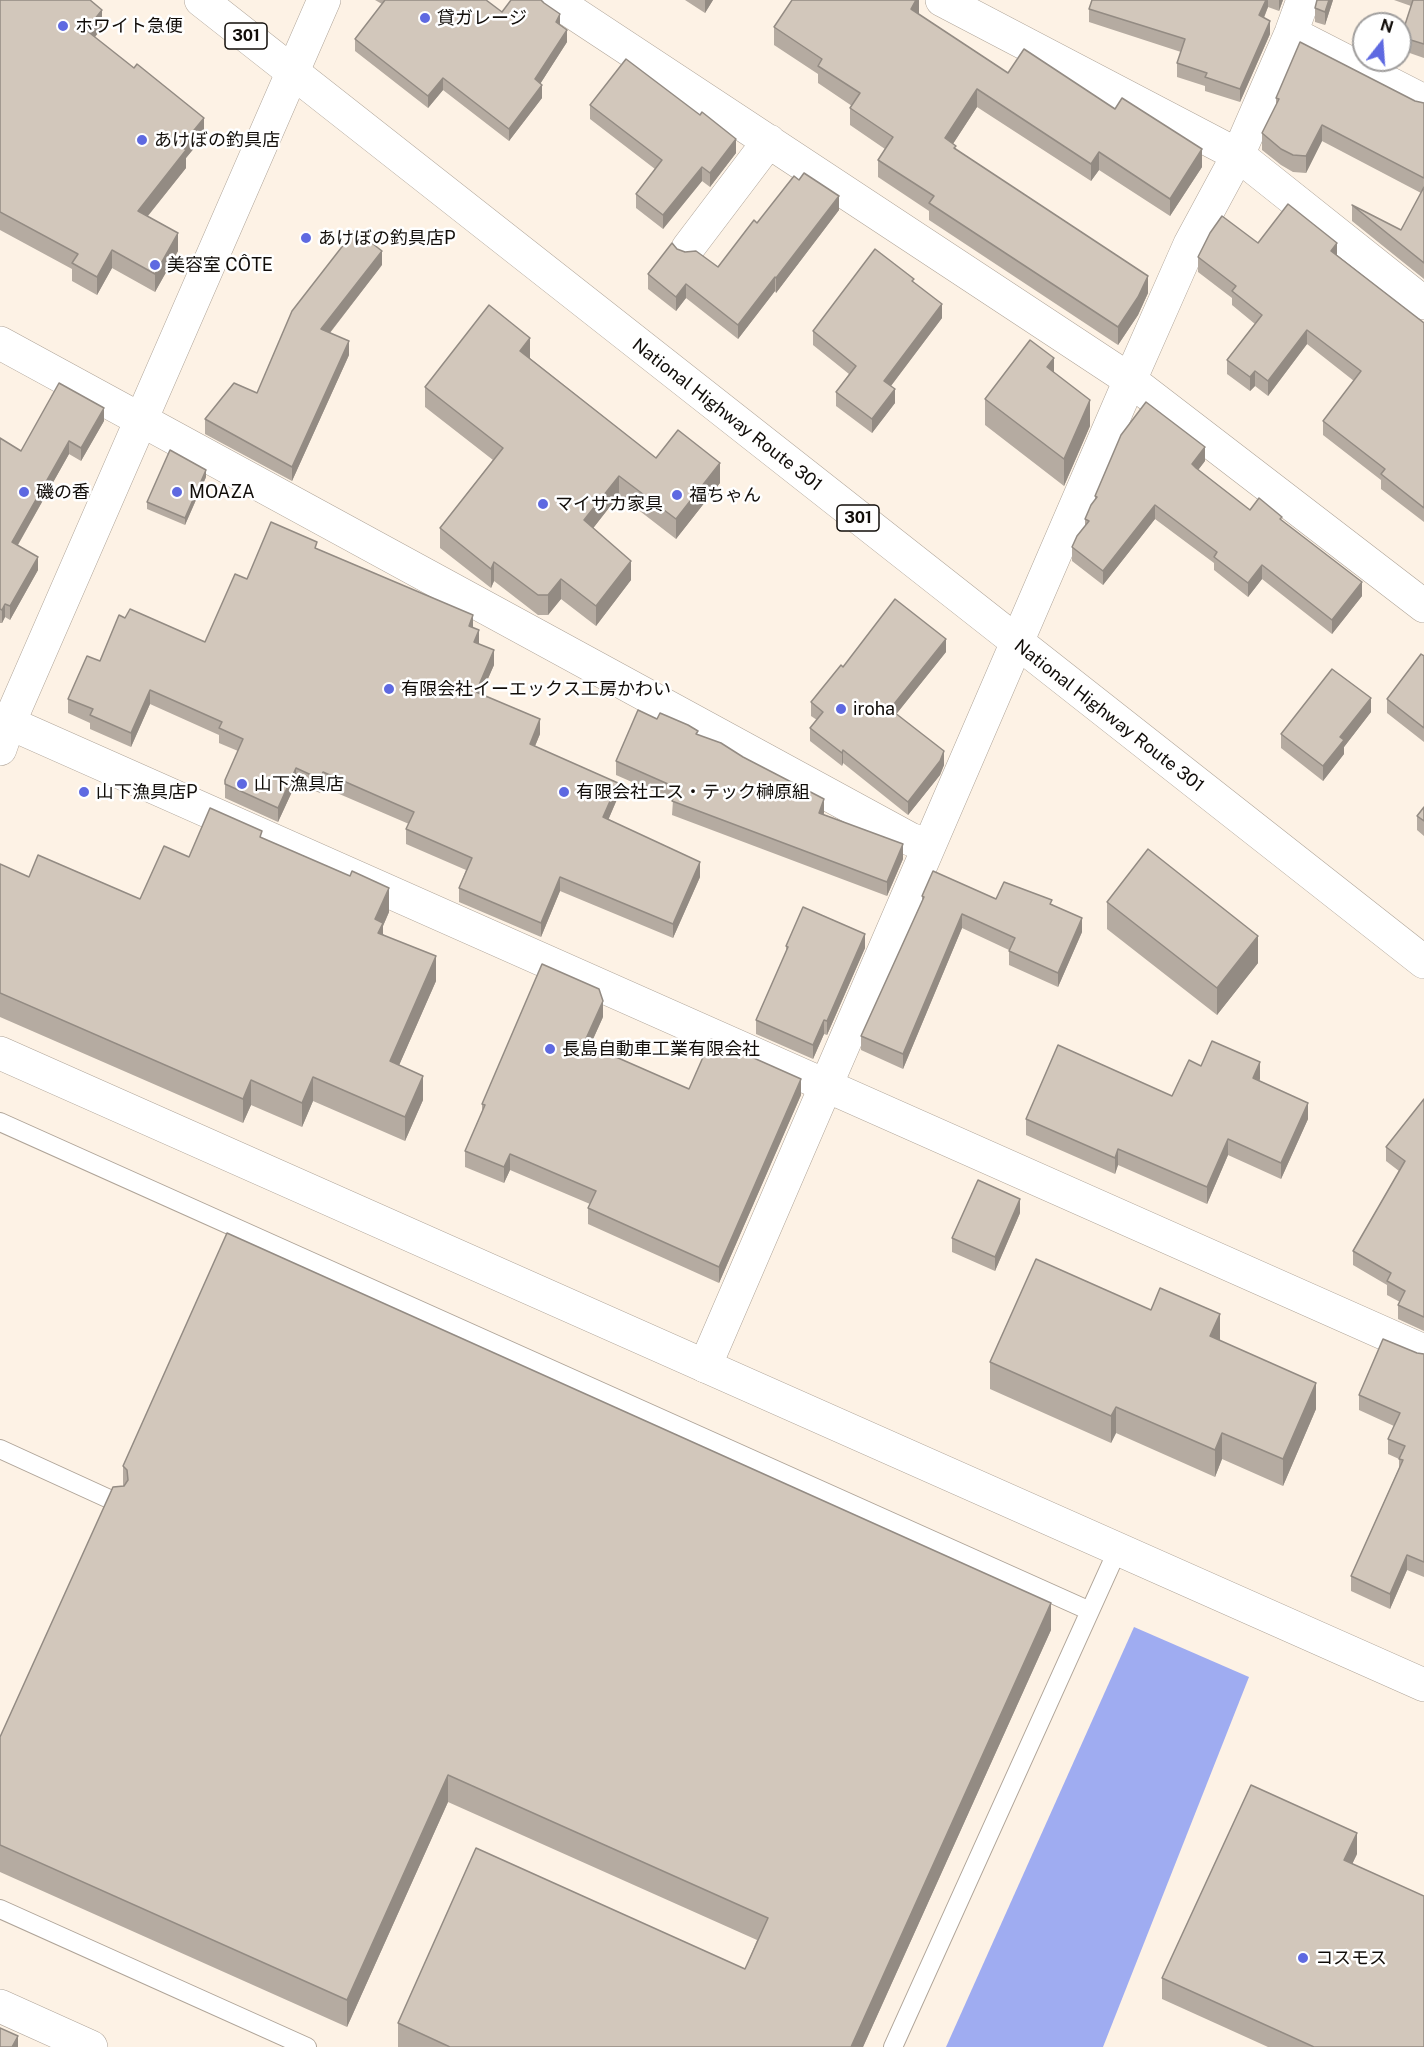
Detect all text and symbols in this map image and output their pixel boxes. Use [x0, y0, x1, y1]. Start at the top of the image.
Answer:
place label: 貸ガレージ [437, 7, 527, 29]
marker: 貸ガレージ [418, 11, 432, 25]
north arrow [1352, 12, 1412, 72]
place label: ホワイト急便 [75, 15, 183, 37]
text: N [1378, 15, 1396, 37]
marker: ホワイト急便 [56, 19, 70, 33]
road number: 301 [225, 23, 267, 49]
place label: あけぼの釣具店 [154, 129, 280, 151]
marker: あけぼの釣具店 [135, 133, 149, 147]
place label: あけぼの釣具店P [318, 227, 455, 249]
marker: あけぼの釣具店P [299, 231, 313, 245]
place label: 美容室 CÔTE [167, 254, 273, 276]
marker: 美容室 CÔTE [148, 258, 162, 272]
street label: National Highway Route 301 [628, 334, 826, 496]
place label: 磯の香 [36, 481, 90, 503]
place label: MOAZA [189, 481, 255, 503]
place label: 福ちゃん [689, 484, 761, 506]
marker: 磯の香 [17, 485, 31, 499]
marker: MOAZA [170, 485, 184, 499]
marker: 福ちゃん [670, 488, 684, 502]
place label: マイサカ家具 [555, 493, 663, 515]
marker: マイサカ家具 [536, 497, 550, 511]
road number: 301 [837, 505, 879, 531]
street label: National Highway Route 301 [1010, 635, 1208, 797]
place label: 有限会社イーエックス工房かわい [401, 678, 671, 700]
marker: 有限会社イーエックス工房かわい [382, 682, 396, 696]
place label: iroha [853, 698, 895, 720]
marker: iroha [834, 702, 848, 716]
place label: 山下漁具店 [254, 773, 344, 795]
marker: 山下漁具店 [235, 777, 249, 791]
place label: 山下漁具店P [96, 781, 197, 803]
place label: 有限会社エス・テック榊原組 [576, 781, 810, 803]
marker: 山下漁具店P [77, 785, 91, 799]
marker: 有限会社エス・テック榊原組 [557, 785, 571, 799]
place label: 長島自動車工業有限会社 [562, 1038, 760, 1060]
marker: 長島自動車工業有限会社 [543, 1042, 557, 1056]
place label: コスモス [1315, 1947, 1387, 1969]
marker: コスモス [1296, 1951, 1310, 1965]

